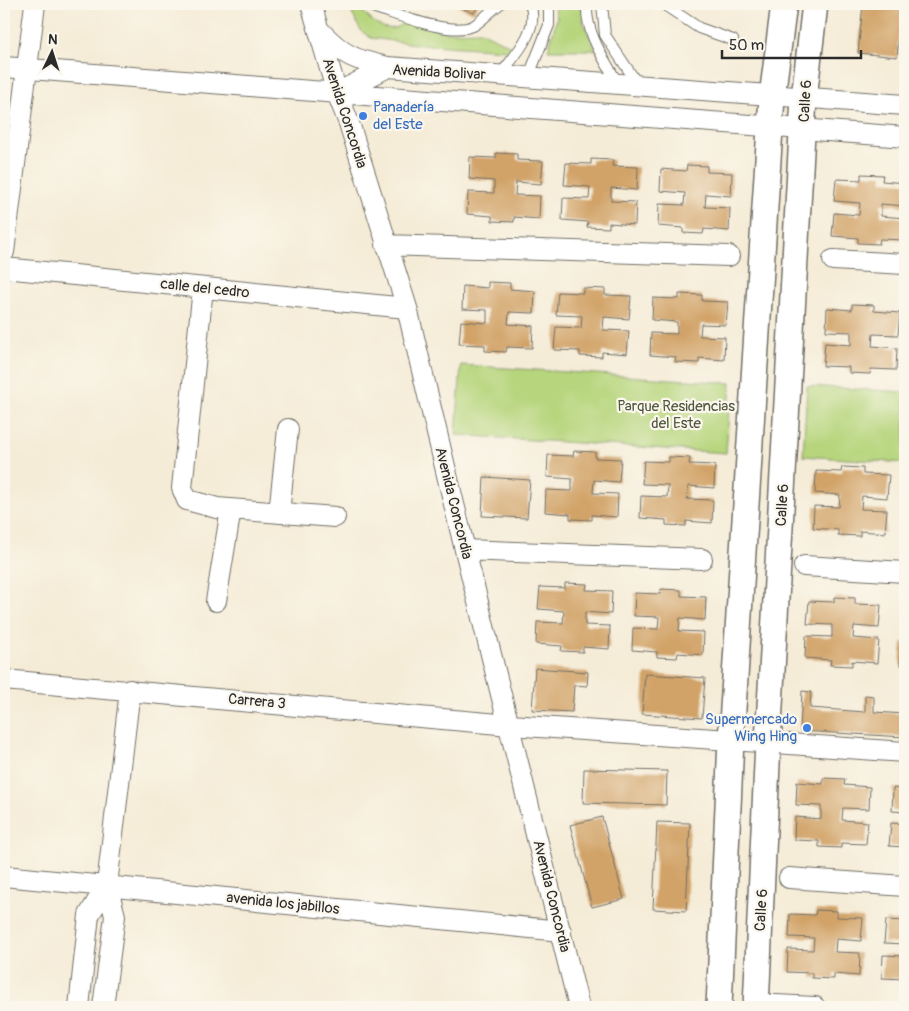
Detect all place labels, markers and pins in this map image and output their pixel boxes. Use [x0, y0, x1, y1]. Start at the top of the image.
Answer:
place label: Panadería del Este [373, 98, 434, 134]
marker: Panadería del Este [357, 110, 369, 122]
place label: Supermercado Wing Hing [705, 710, 797, 746]
marker: Supermercado Wing Hing [801, 722, 813, 734]

